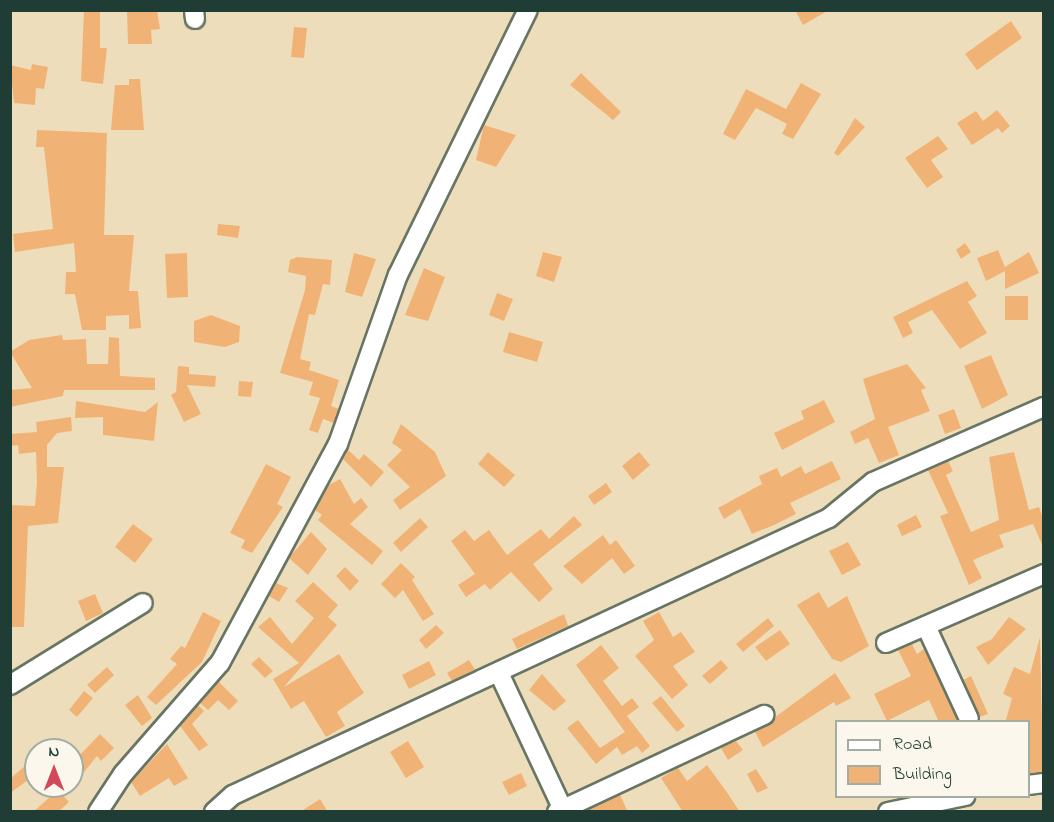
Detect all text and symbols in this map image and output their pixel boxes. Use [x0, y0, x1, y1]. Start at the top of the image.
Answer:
legend [835, 720, 1030, 798]
text: Road [893, 732, 932, 758]
north arrow [24, 738, 84, 798]
text: N [49, 740, 59, 764]
text: Building [893, 762, 952, 788]

